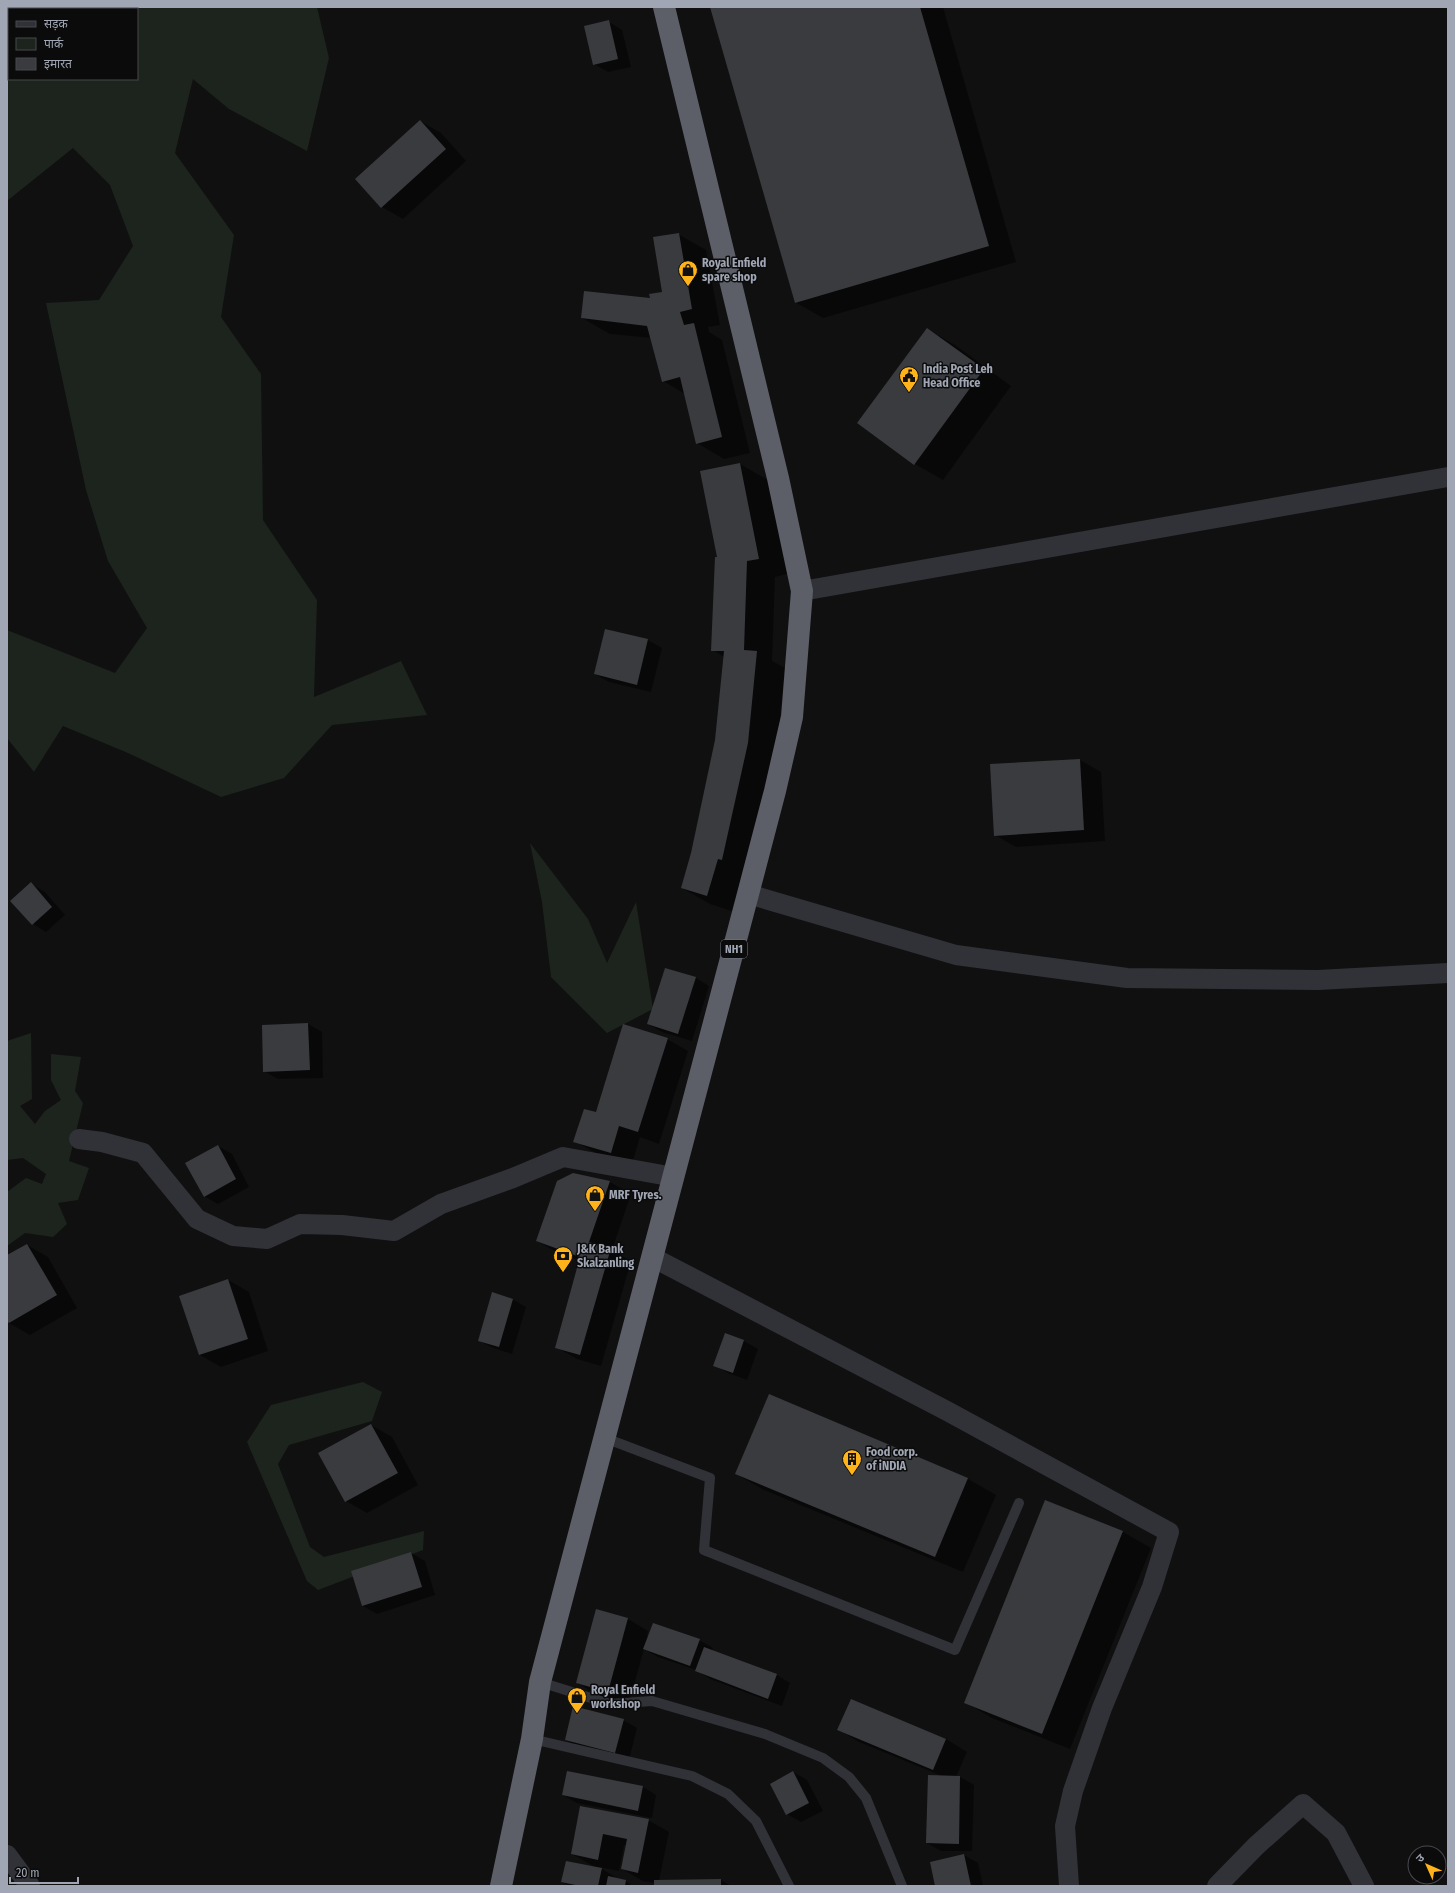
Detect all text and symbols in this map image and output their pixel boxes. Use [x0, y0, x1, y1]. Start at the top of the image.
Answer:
legend [8, 8, 138, 80]
text: सड़क [44, 17, 69, 31]
text: पार्क [44, 37, 64, 51]
text: इमारत [44, 57, 73, 71]
place label: Royal Enfield spare shop [702, 256, 766, 284]
shop icon: Royal Enfield spare shop [677, 259, 699, 287]
place label: India Post Leh Head Office [923, 362, 993, 390]
public building icon: India Post Leh Head Office [898, 365, 920, 393]
road number: NH1 [721, 940, 747, 958]
shop icon: MRF Tyres. [584, 1184, 606, 1212]
place label: MRF Tyres. [609, 1188, 662, 1202]
place label: J&K Bank Skalzanling [576, 1242, 634, 1270]
bank icon: J&K Bank Skalzanling [552, 1245, 574, 1273]
place label: Food corp. of iNDIA [866, 1445, 918, 1473]
building icon: Food corp. of iNDIA [841, 1448, 863, 1476]
place label: Royal Enfield workshop [591, 1683, 655, 1711]
shop icon: Royal Enfield workshop [566, 1686, 588, 1714]
north arrow [1407, 1845, 1447, 1885]
text: उ [1413, 1851, 1428, 1865]
scale bar [10, 1859, 78, 1885]
text: 20 m [16, 1866, 40, 1880]

